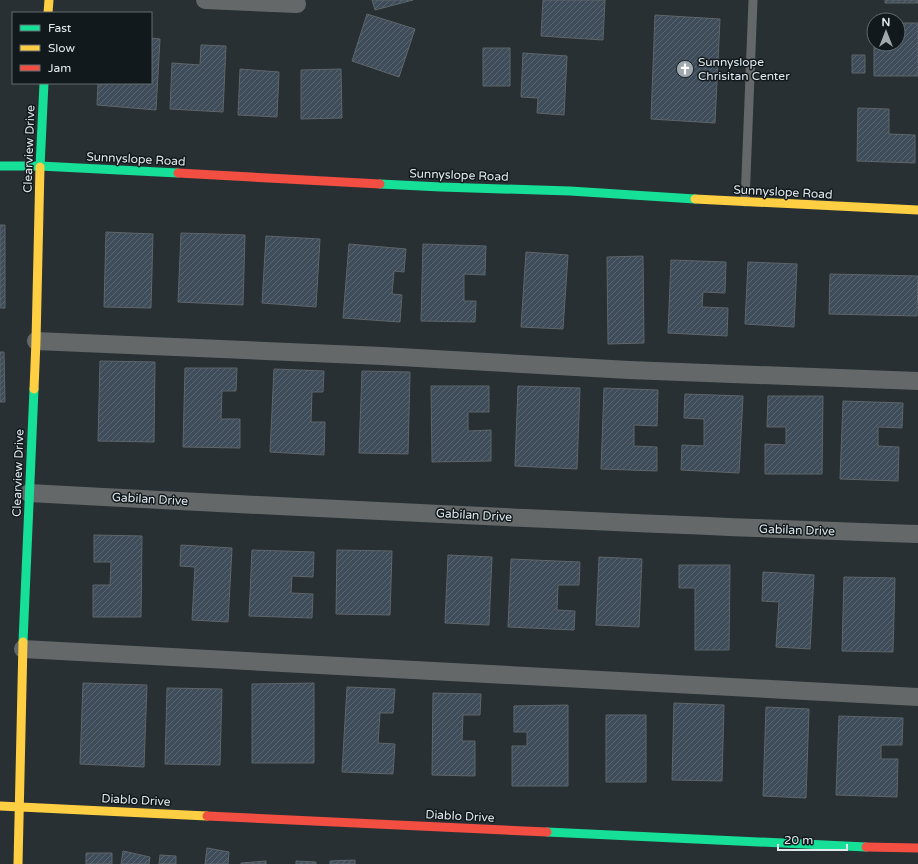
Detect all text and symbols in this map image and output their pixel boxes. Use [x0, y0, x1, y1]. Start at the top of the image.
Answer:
legend [12, 12, 152, 84]
north arrow [866, 12, 906, 52]
text: N [882, 16, 890, 29]
text: Fast [48, 21, 72, 35]
text: Slow [48, 41, 75, 55]
place label: Sunnyslope Chrisitan Center [698, 55, 790, 83]
church icon: Sunnyslope Chrisitan Center [675, 59, 695, 79]
text: Jam [48, 61, 71, 75]
street label: Clearview Drive [20, 105, 38, 193]
street label: Sunnyslope Road [86, 149, 186, 169]
street label: Sunnyslope Road [409, 166, 509, 184]
street label: Sunnyslope Road [733, 182, 833, 202]
street label: Clearview Drive [9, 429, 27, 517]
street label: Gabilan Drive [112, 490, 189, 508]
street label: Gabilan Drive [436, 506, 513, 524]
street label: Gabilan Drive [759, 522, 835, 538]
street label: Diablo Drive [101, 791, 171, 809]
street label: Diablo Drive [425, 807, 495, 825]
scale bar [778, 826, 847, 852]
text: 20 m [784, 833, 813, 847]

